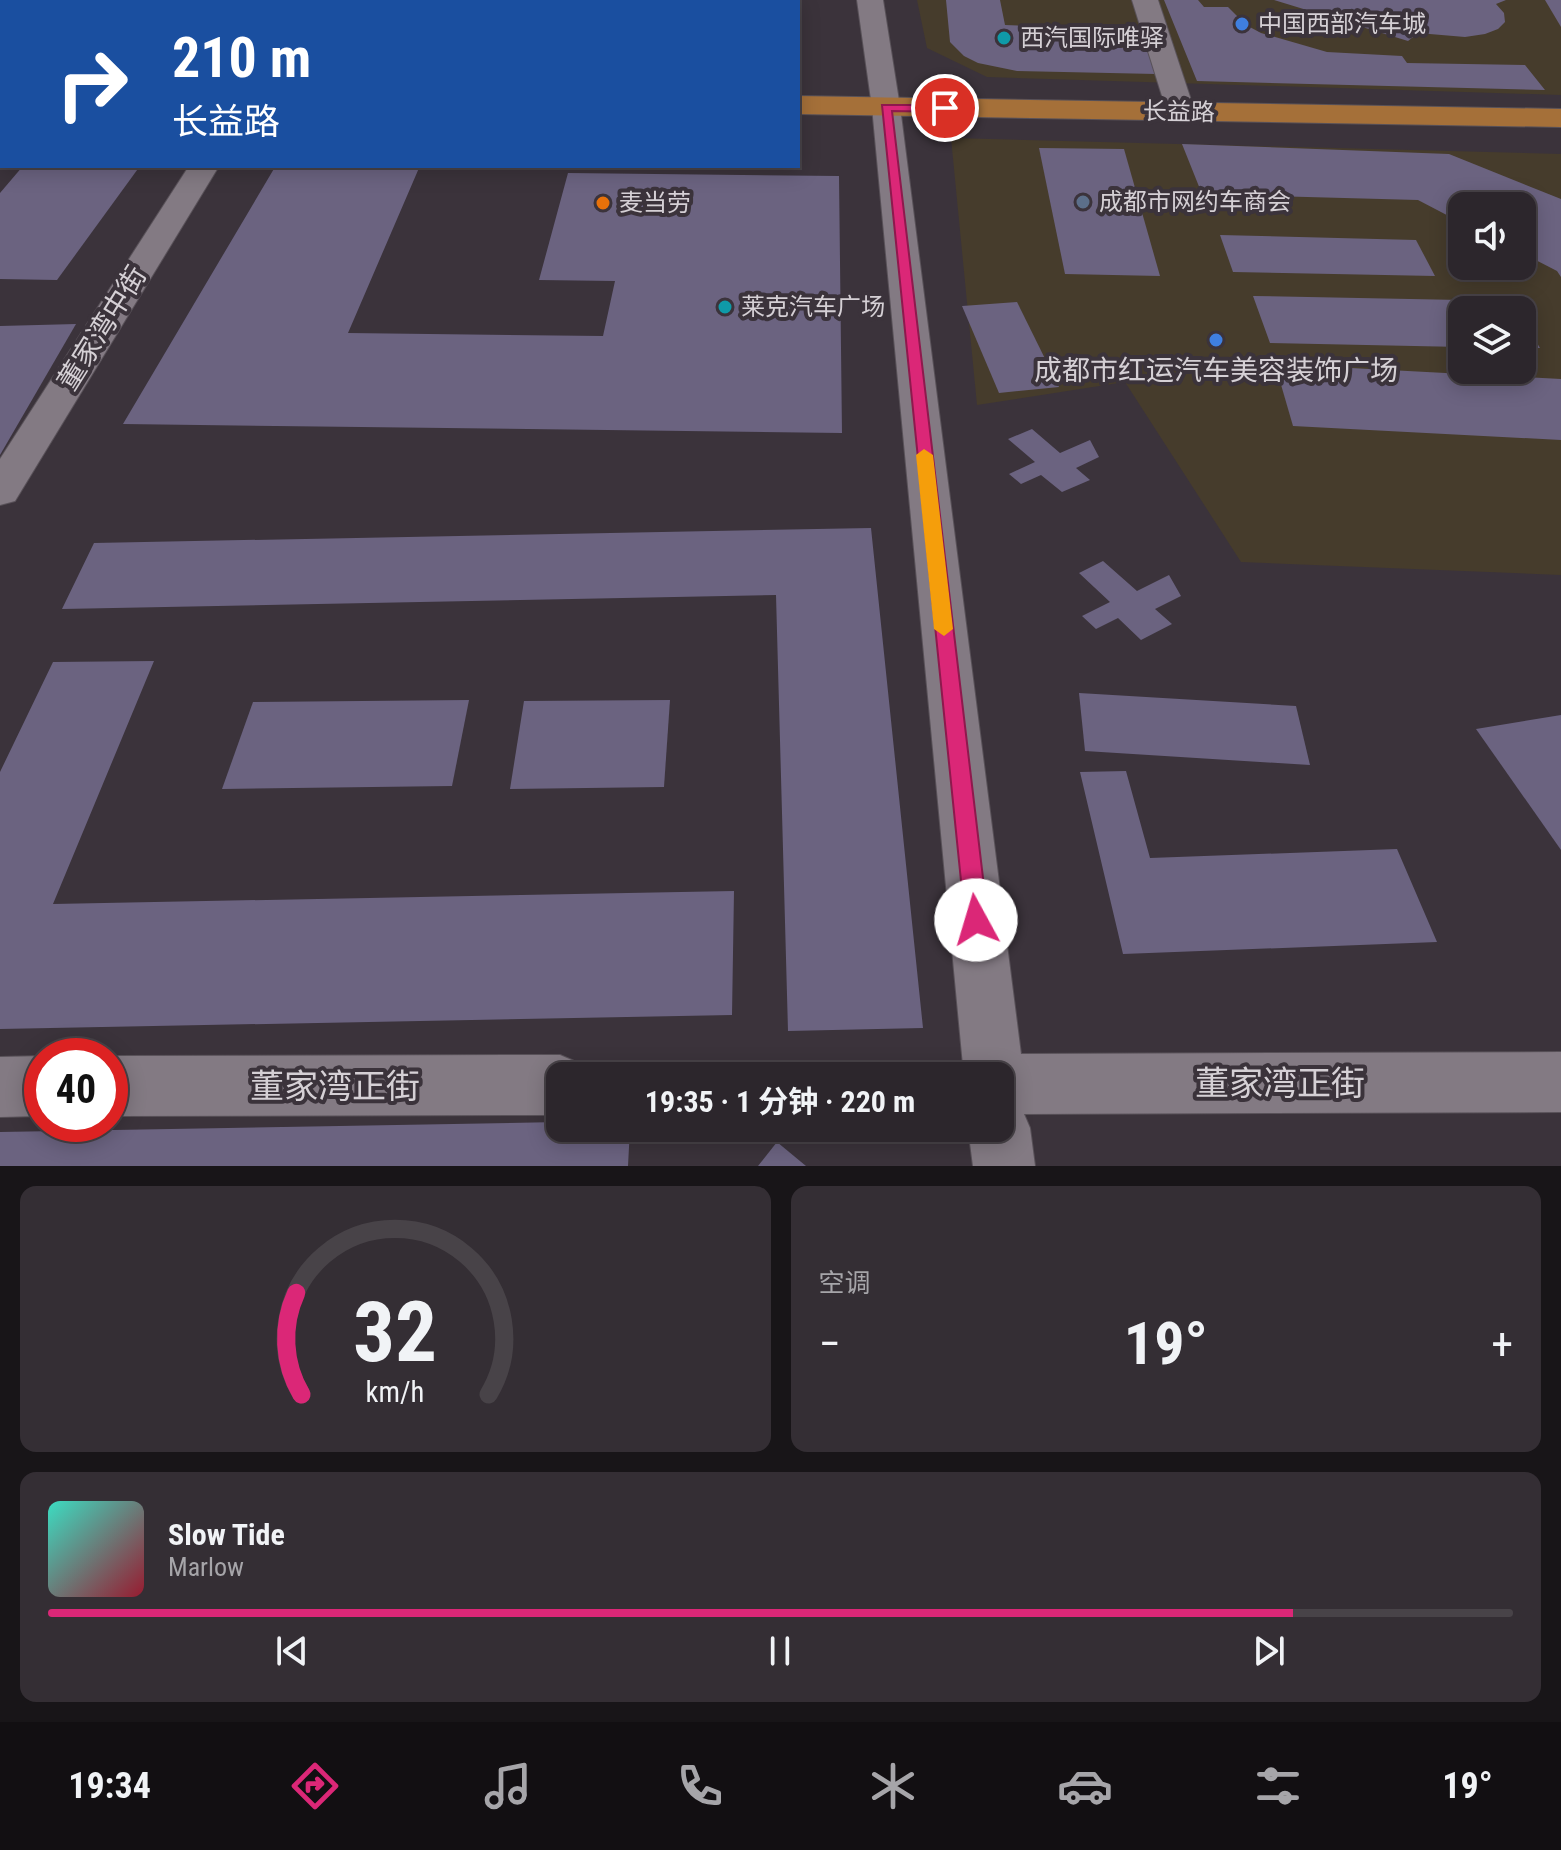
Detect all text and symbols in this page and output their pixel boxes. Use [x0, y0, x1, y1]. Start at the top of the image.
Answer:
place label: 中国西部汽车城 [1258, 10, 1426, 38]
marker: 中国西部汽车城 [1233, 15, 1251, 33]
place label: 西汽国际唯驿 [1020, 24, 1164, 52]
text: 210 m [172, 25, 311, 91]
marker: 西汽国际唯驿 [995, 29, 1013, 47]
icon: right [40, 32, 144, 136]
pin [911, 74, 979, 142]
icon: arrive [923, 86, 967, 130]
street label: 长益路 [1143, 97, 1215, 127]
text: 长益路 [172, 101, 280, 143]
place label: 成都市网约车商会 [1099, 188, 1291, 216]
place label: 麦当劳 [619, 189, 691, 217]
map controls [1448, 192, 1536, 384]
button: sound [1448, 192, 1536, 280]
marker: 成都市网约车商会 [1074, 193, 1092, 211]
marker: 麦当劳 [594, 194, 612, 212]
street label: 董家湾中街 [51, 260, 153, 396]
place label: 莱克汽车广场 [741, 293, 885, 321]
button: layers [1448, 296, 1536, 384]
marker: 莱克汽车广场 [716, 298, 734, 316]
marker: 成都市红运汽车美容装饰广场 [1207, 331, 1225, 349]
place label: 成都市红运汽车美容装饰广场 [1034, 354, 1398, 387]
position arrow [934, 878, 1018, 962]
speed limit sign: 40 [24, 1038, 128, 1142]
street label: 董家湾正街 [1195, 1063, 1365, 1103]
street label: 董家湾正街 [250, 1066, 420, 1106]
text: 19:35 · 1 分钟 · 220 m [645, 1084, 915, 1119]
text: 空调 [819, 1268, 871, 1298]
text: 32 [353, 1284, 437, 1381]
text: 19° [1124, 1308, 1208, 1379]
text: − [819, 1318, 841, 1370]
text: + [1491, 1318, 1513, 1370]
text: km/h [366, 1375, 425, 1409]
text: Slow Tide [168, 1517, 285, 1552]
text: Marlow [168, 1552, 244, 1582]
icon: previous [270, 1629, 314, 1673]
icon: pause [758, 1629, 802, 1673]
icon: next [1247, 1629, 1291, 1673]
icon: directions [287, 1758, 343, 1814]
icon: music [480, 1758, 536, 1814]
icon: phone [672, 1758, 728, 1814]
icon: climate [865, 1758, 921, 1814]
icon: car [1057, 1758, 1113, 1814]
icon: filters [1250, 1758, 1306, 1814]
text: 19:34 [68, 1765, 151, 1807]
text: 19° [1442, 1765, 1493, 1807]

